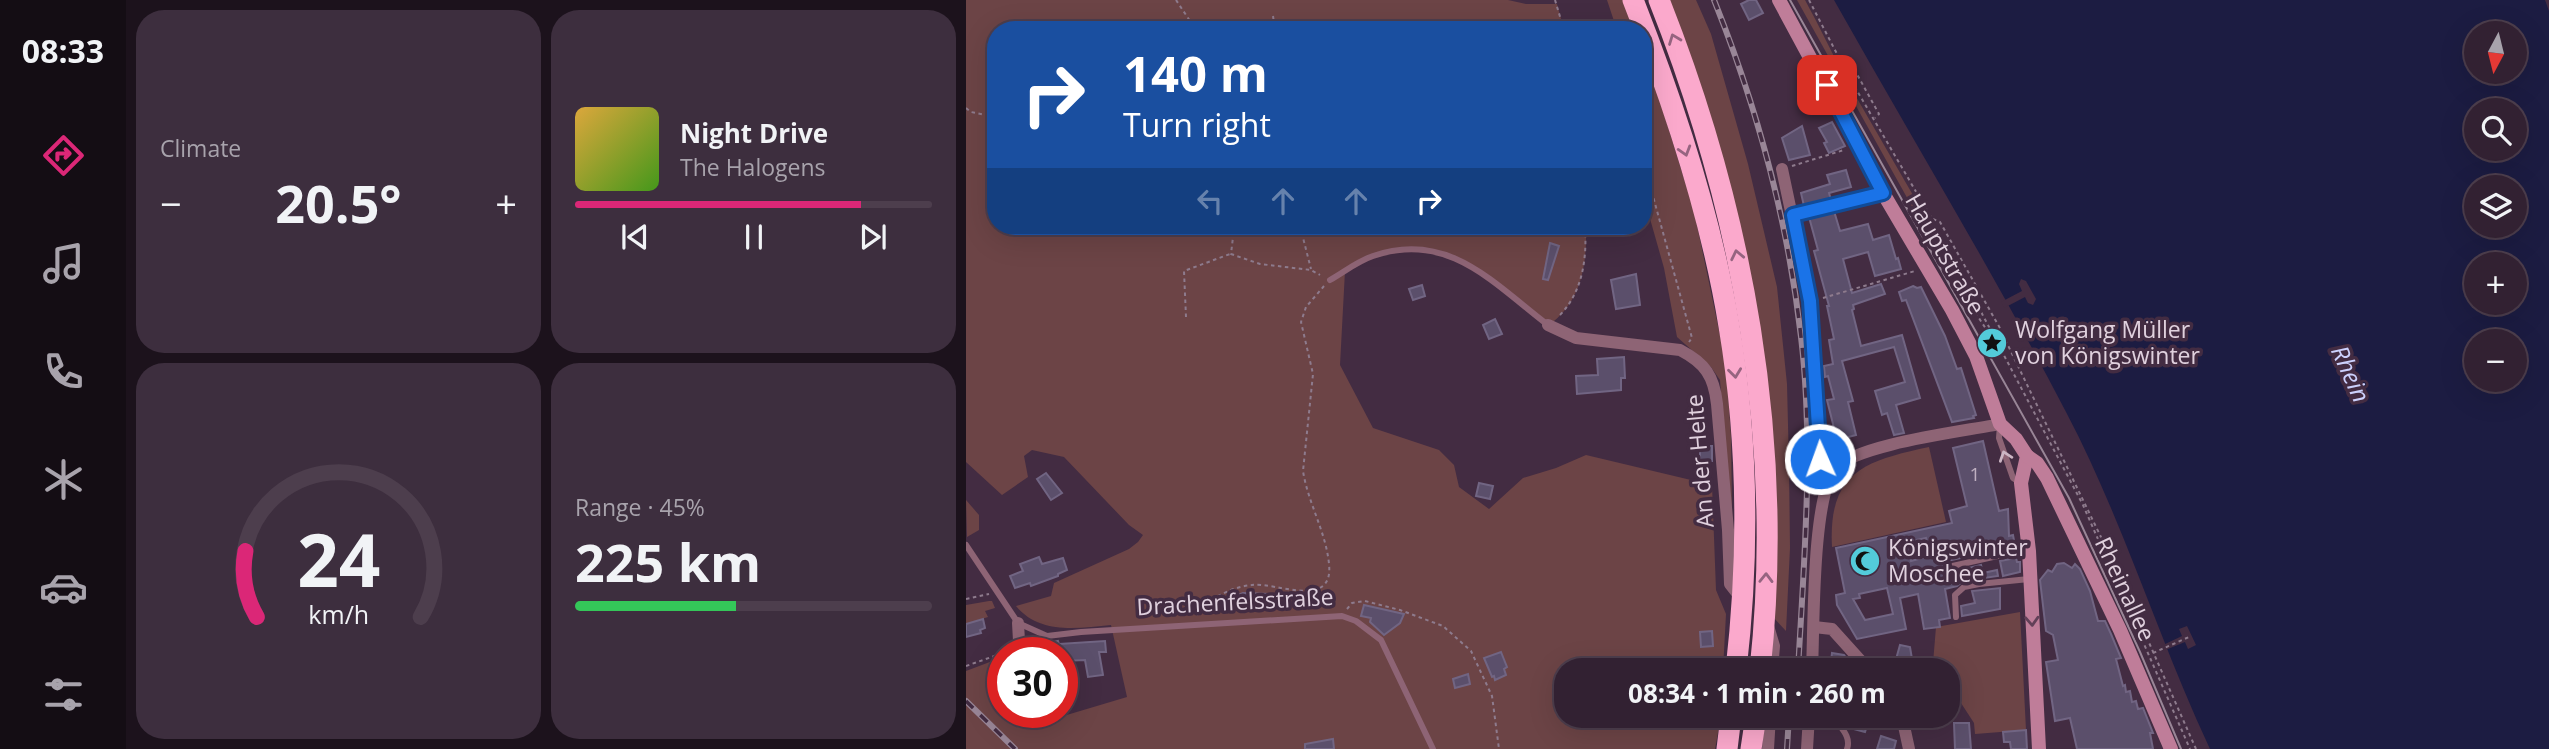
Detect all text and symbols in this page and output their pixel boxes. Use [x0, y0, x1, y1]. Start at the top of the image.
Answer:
north arrow [2464, 21, 2527, 84]
map controls [2464, 21, 2527, 392]
text: 08:33 [22, 29, 104, 72]
one-way arrow [1669, 33, 1683, 45]
text: 140 m [1123, 40, 1268, 106]
icon: right [1008, 49, 1099, 140]
pin [1797, 55, 1857, 115]
icon: arrive [1808, 66, 1846, 104]
button: search [2464, 98, 2527, 161]
text: Turn right [1123, 103, 1271, 146]
text: Night Drive [680, 115, 828, 151]
icon: directions [39, 131, 88, 180]
text: Climate [160, 132, 241, 164]
one-way arrow [1677, 145, 1692, 157]
text: The Halogens [680, 151, 826, 183]
text: 20.5° [275, 167, 402, 238]
button: layers [2464, 175, 2527, 238]
text: − [160, 177, 182, 229]
text: + [495, 177, 517, 229]
icon: left [1191, 182, 1229, 220]
icon: ahead [1264, 182, 1302, 220]
icon: ahead [1337, 182, 1375, 220]
icon: right [1410, 182, 1448, 220]
street label: Hauptstraße [1898, 187, 1993, 320]
icon: previous [616, 218, 654, 256]
icon: pause [735, 218, 773, 256]
icon: next [854, 218, 892, 256]
icon: music [39, 239, 88, 288]
one-way arrow [1731, 250, 1746, 262]
button: + [2464, 252, 2527, 315]
place label: Wolfgang Müller von Königswinter [2015, 313, 2201, 371]
place icon: Wolfgang Müller von Königswinter [1975, 326, 2009, 360]
button: − [2464, 329, 2527, 392]
water label: Rhein [2324, 340, 2379, 407]
icon: phone [39, 347, 88, 396]
one-way arrow [1728, 367, 1743, 379]
street label: An der Helte [1677, 393, 1721, 529]
position arrow [1783, 422, 1857, 496]
one-way arrow [1999, 450, 2013, 463]
icon: climate [39, 455, 88, 504]
house number: 1 [1970, 461, 1980, 487]
text: Range · 45% [575, 491, 705, 523]
text: 24 [297, 509, 380, 608]
text: 225 km [575, 526, 761, 597]
place label: Königswinter Moschee [1888, 531, 2028, 589]
street label: Rheinallee [2088, 531, 2164, 646]
mosque icon: Königswinter Moschee [1848, 544, 1882, 578]
icon: car [39, 563, 88, 612]
one-way arrow [1758, 572, 1773, 583]
street label: Drachenfelsstraße [1136, 580, 1334, 622]
text: km/h [308, 597, 369, 631]
one-way arrow [2025, 615, 2040, 626]
speed limit sign: 30 [987, 637, 1078, 728]
icon: filters [39, 670, 88, 719]
text: 08:34 · 1 min · 260 m [1628, 675, 1886, 711]

